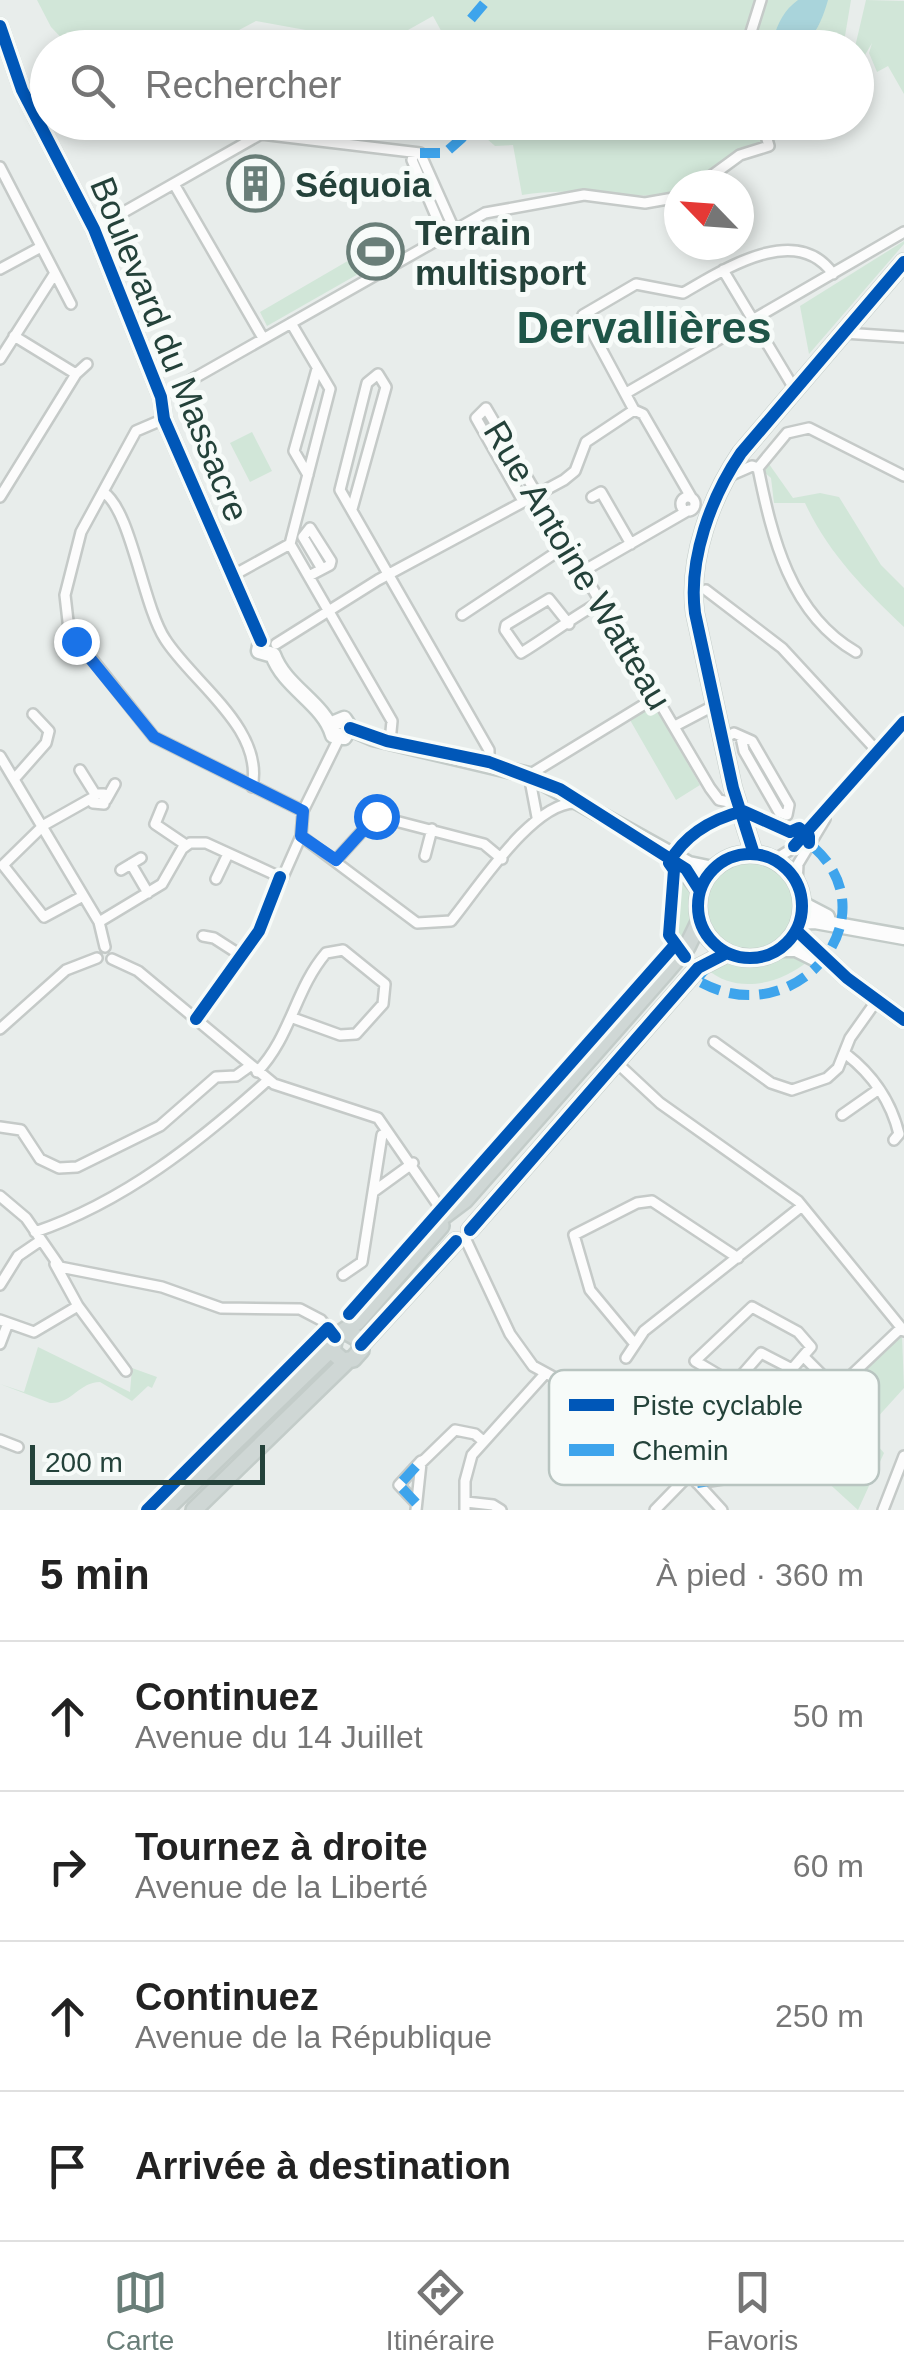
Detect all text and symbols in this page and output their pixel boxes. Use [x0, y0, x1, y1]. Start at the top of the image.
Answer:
search box [30, 30, 874, 140]
icon: search [65, 58, 120, 113]
text: Rechercher [145, 64, 341, 106]
building icon: Séquoia [226, 154, 286, 214]
place label: Séquoia [295, 165, 432, 204]
north arrow [664, 170, 754, 260]
street label: Boulevard du Massacre [83, 171, 257, 527]
place label: Terrain multisport [415, 213, 586, 292]
sports icon: Terrain multisport [346, 222, 406, 282]
district label: Dervallières [516, 302, 772, 353]
street label: Rue Antoine Watteau [476, 414, 680, 716]
route end [54, 619, 100, 665]
route start [354, 794, 400, 840]
legend [549, 1370, 879, 1485]
text: Piste cyclable [632, 1390, 803, 1421]
text: Chemin [632, 1435, 728, 1466]
scale bar [30, 1440, 265, 1484]
text: 200 m [45, 1447, 123, 1478]
text: 5 min [40, 1551, 150, 1598]
text: À pied · 360 m [656, 1557, 864, 1593]
text: Continuez [135, 1676, 319, 1718]
icon: ahead [40, 1689, 95, 1744]
text: 50 m [793, 1698, 864, 1734]
text: Avenue du 14 Juillet [135, 1719, 423, 1755]
text: Tournez à droite [135, 1826, 428, 1868]
icon: right [40, 1839, 95, 1894]
text: 60 m [793, 1848, 864, 1884]
text: Avenue de la Liberté [135, 1869, 428, 1905]
text: Continuez [135, 1976, 319, 2018]
icon: ahead [40, 1989, 95, 2044]
text: 250 m [775, 1998, 864, 2034]
text: Avenue de la République [135, 2019, 492, 2055]
icon: arrive [40, 2139, 95, 2194]
text: Arrivée à destination [135, 2145, 511, 2187]
tab: Carte [106, 2265, 174, 2357]
tab: Itinéraire [386, 2265, 495, 2357]
tab: Favoris [706, 2265, 798, 2357]

